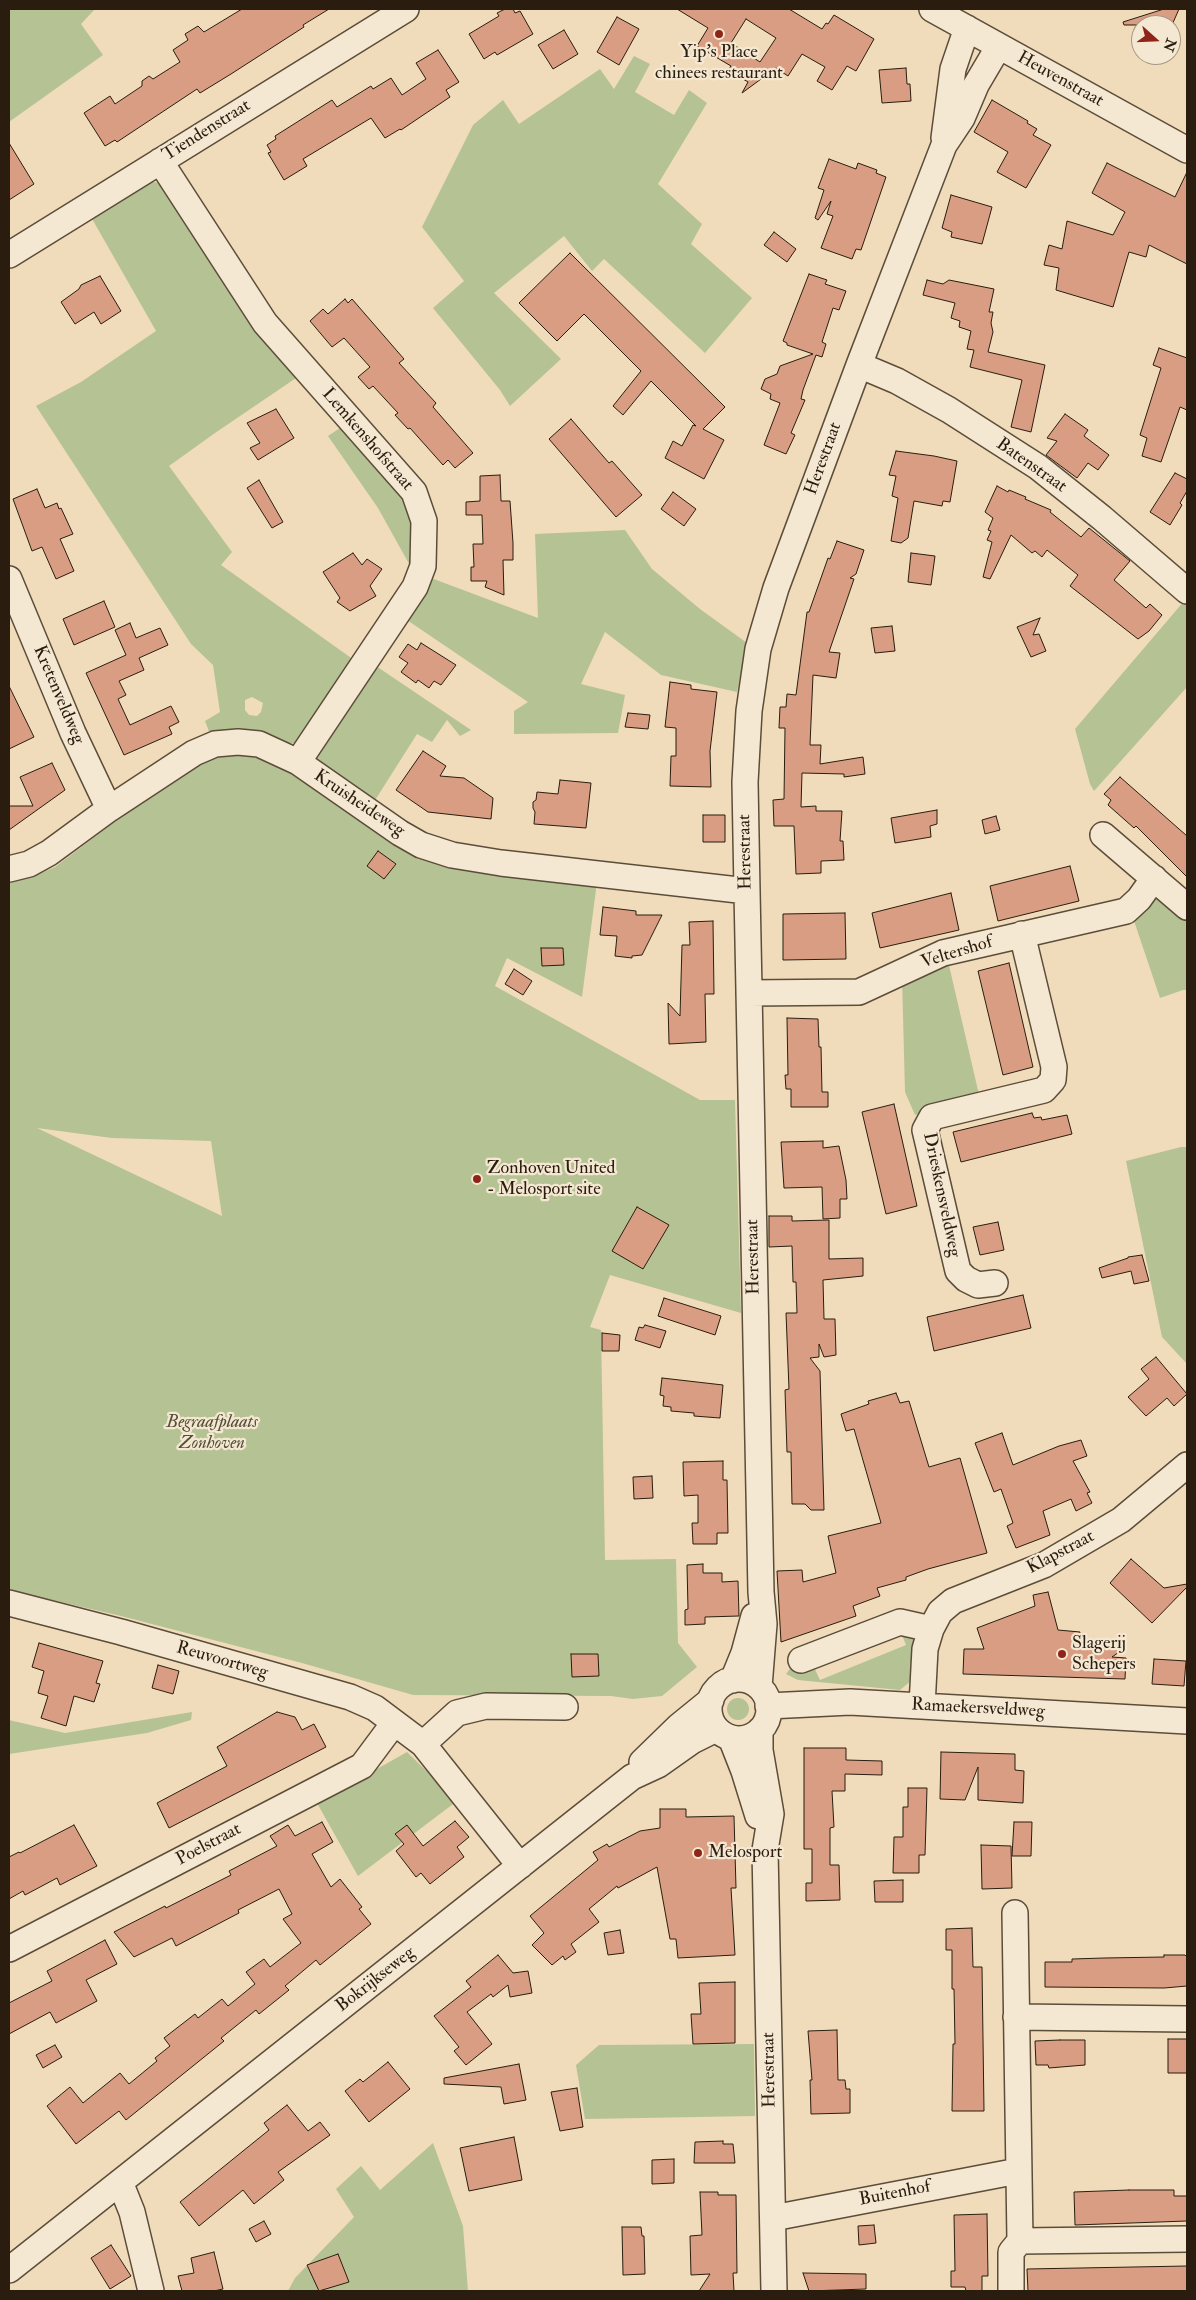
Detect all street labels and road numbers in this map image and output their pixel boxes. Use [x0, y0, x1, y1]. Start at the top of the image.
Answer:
street label: Heuvenstraat [1013, 47, 1107, 113]
street label: Tiendenstraat [159, 95, 255, 167]
street label: Lemkenshofstraat [317, 384, 417, 496]
street label: Herestraat [801, 420, 847, 498]
street label: Batenstraat [992, 434, 1070, 498]
street label: Kretenveldweg [28, 642, 88, 748]
street label: Kruisheideweg [309, 766, 409, 842]
street label: Herestraat [735, 814, 757, 890]
street label: Veltershof [919, 932, 995, 974]
street label: Drieskensveldweg [917, 1131, 965, 1259]
street label: Herestraat [743, 1219, 765, 1295]
street label: Klapstraat [1024, 1526, 1098, 1580]
street label: Reuvoortweg [174, 1638, 270, 1684]
street label: Ramaekersveldweg [911, 1695, 1045, 1723]
street label: Poelstraat [173, 1819, 245, 1871]
street label: Bokrijkseweg [332, 1943, 420, 2017]
street label: Herestraat [759, 2032, 781, 2108]
street label: Buitenhof [857, 2176, 933, 2212]

